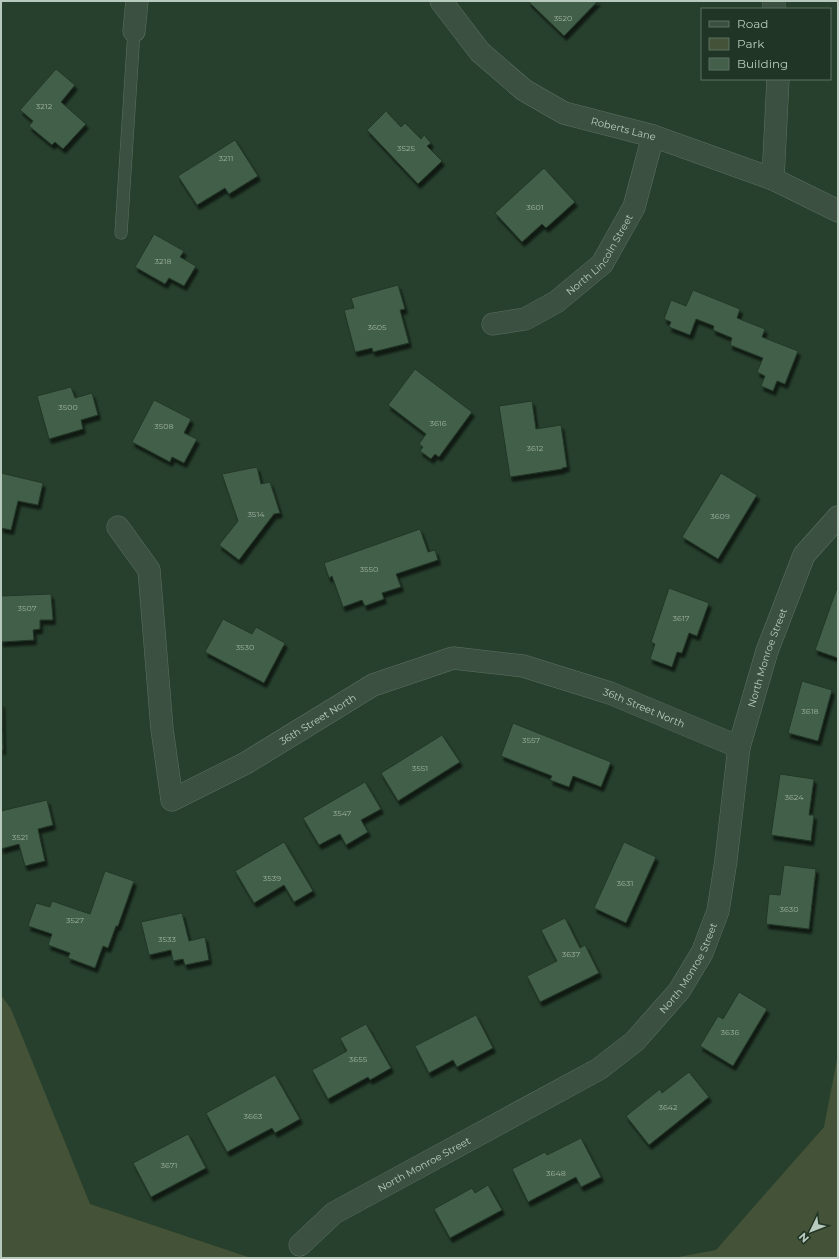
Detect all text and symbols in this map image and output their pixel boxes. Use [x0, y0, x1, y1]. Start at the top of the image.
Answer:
legend [701, 8, 831, 80]
house number: 3520 [554, 13, 572, 23]
text: Road [737, 16, 768, 31]
text: Park [737, 36, 765, 51]
text: Building [737, 56, 788, 71]
house number: 3212 [36, 101, 53, 111]
street label: Roberts Lane [590, 114, 657, 144]
house number: 3525 [397, 143, 415, 153]
house number: 3211 [219, 153, 233, 163]
house number: 3601 [526, 202, 544, 212]
street label: North Lincoln Street [563, 212, 636, 298]
house number: 3218 [154, 256, 172, 266]
house number: 3605 [367, 322, 387, 332]
house number: 3500 [58, 402, 78, 412]
house number: 3616 [429, 418, 447, 428]
house number: 3508 [154, 421, 174, 431]
house number: 3612 [527, 443, 544, 453]
house number: 3514 [247, 509, 265, 519]
house number: 3609 [710, 511, 730, 521]
house number: 3550 [360, 564, 378, 574]
house number: 3507 [18, 603, 37, 613]
street label: North Monroe Street [745, 606, 790, 709]
house number: 3617 [673, 613, 690, 623]
house number: 3530 [236, 642, 254, 652]
street label: 36th Street North [601, 685, 687, 731]
street label: 36th Street North [277, 691, 359, 748]
house number: 3618 [801, 706, 819, 716]
house number: 3557 [522, 735, 540, 745]
house number: 3551 [412, 763, 428, 773]
house number: 3624 [784, 792, 804, 802]
house number: 3547 [333, 808, 352, 818]
house number: 3521 [12, 832, 28, 842]
house number: 3539 [263, 873, 281, 883]
house number: 3631 [617, 878, 633, 888]
house number: 3630 [779, 904, 799, 914]
house number: 3527 [66, 915, 84, 925]
street label: North Monroe Street [656, 921, 720, 1016]
house number: 3533 [158, 934, 176, 944]
house number: 3637 [562, 949, 581, 959]
house number: 3636 [721, 1027, 740, 1037]
house number: 3655 [349, 1054, 368, 1064]
house number: 3642 [658, 1102, 678, 1112]
house number: 3663 [244, 1111, 263, 1121]
street label: North Monroe Street [375, 1134, 473, 1195]
house number: 3671 [160, 1160, 178, 1170]
house number: 3648 [546, 1168, 566, 1178]
north arrow [791, 1211, 831, 1251]
text: N [796, 1230, 812, 1246]

